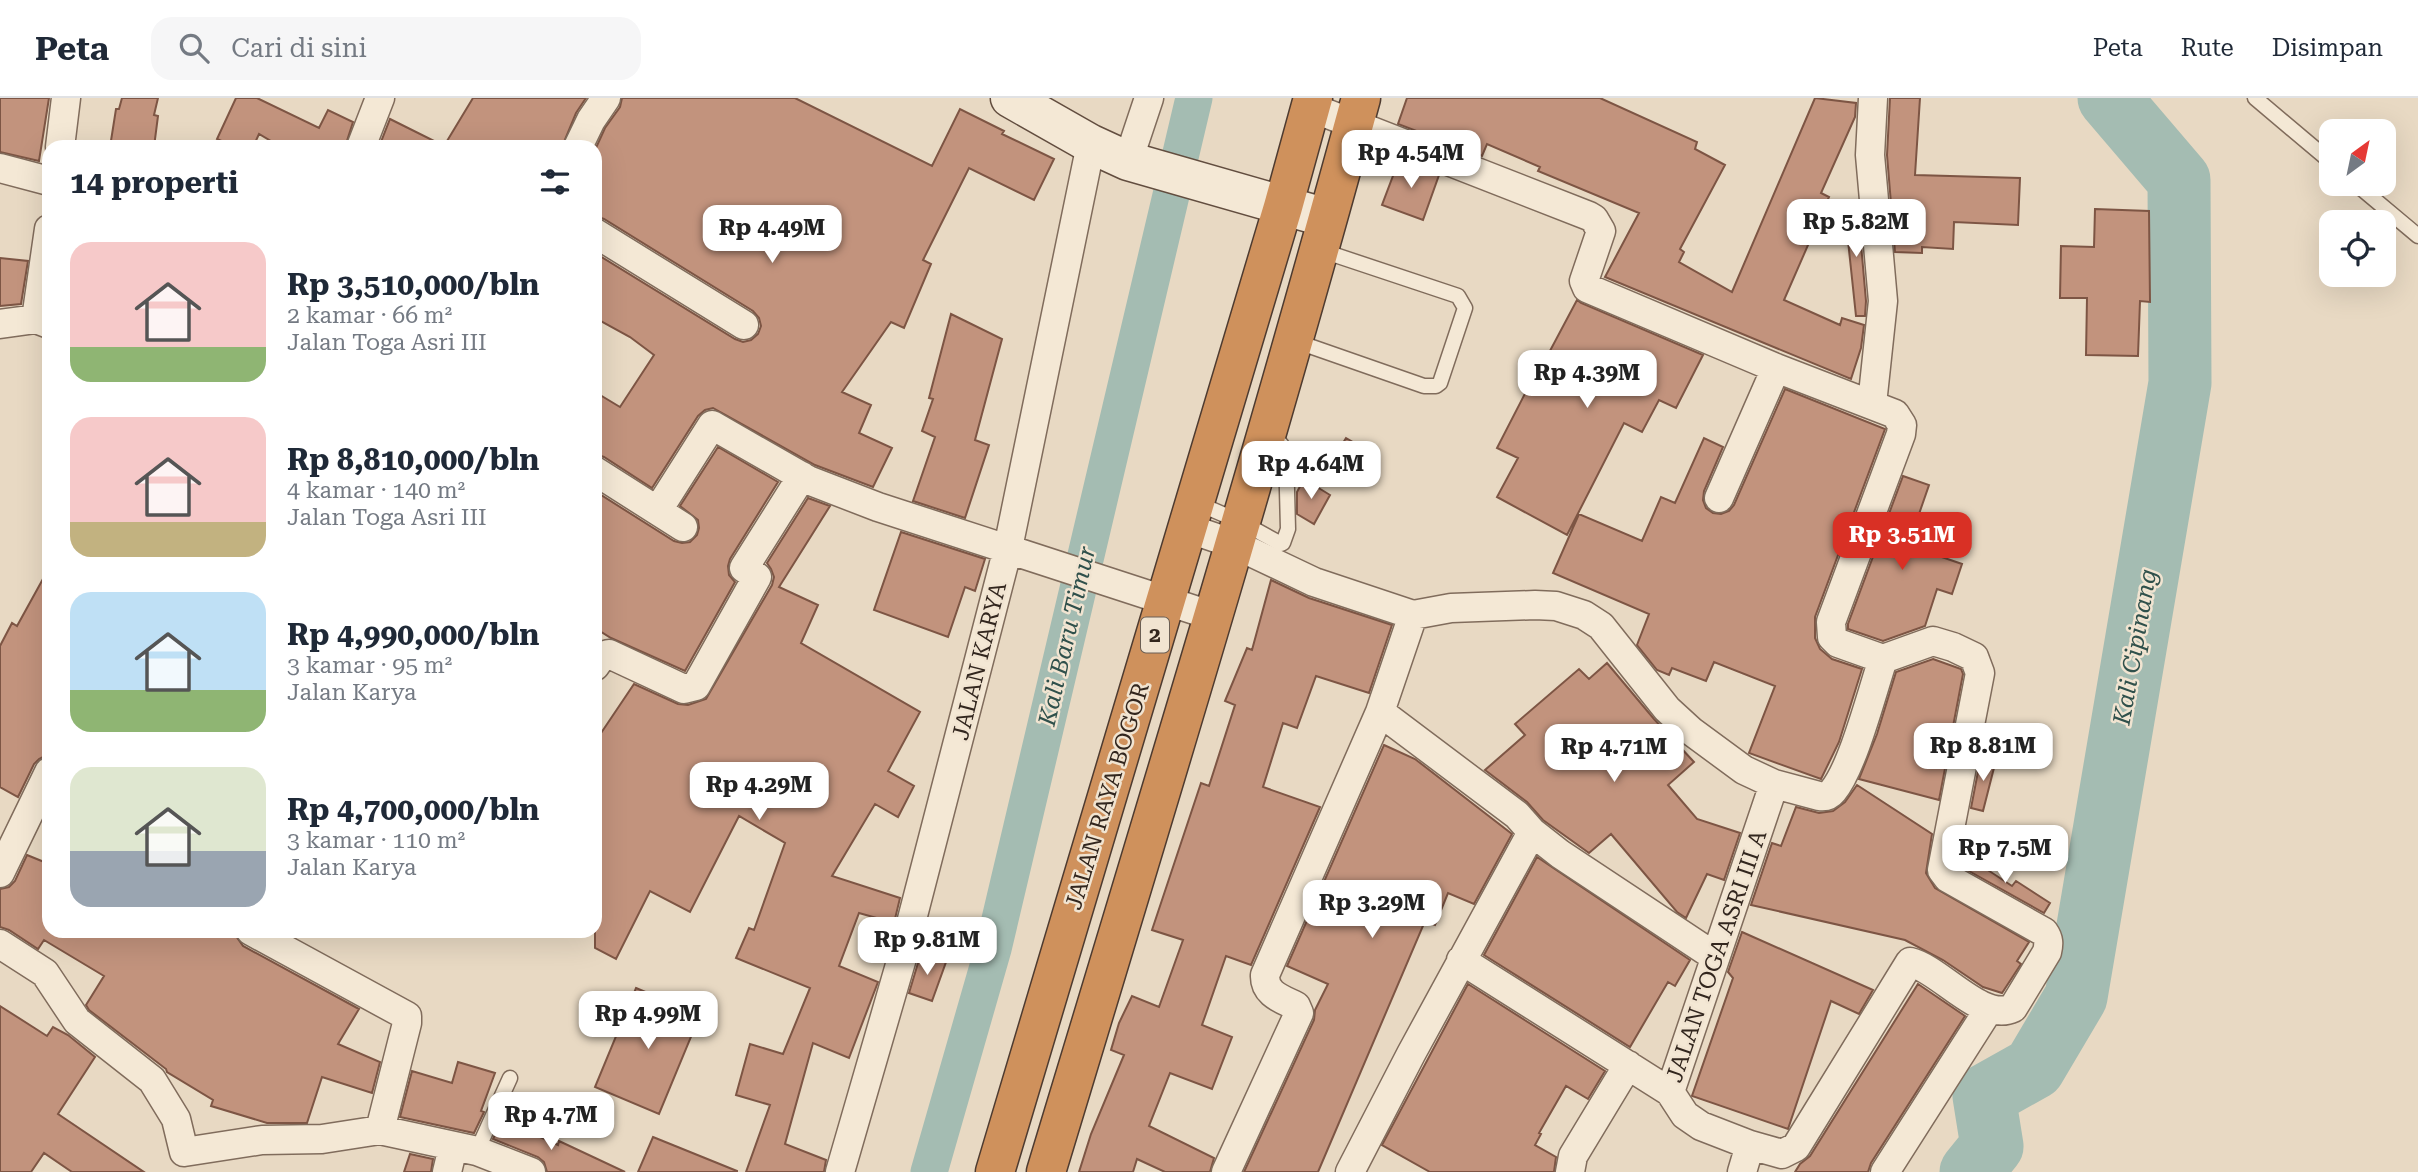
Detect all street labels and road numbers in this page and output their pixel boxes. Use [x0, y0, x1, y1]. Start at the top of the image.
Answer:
street label: JALAN KARYA [947, 579, 1012, 743]
road number: 2 [1141, 618, 1169, 652]
street label: JALAN RAYA BOGOR [1060, 679, 1155, 913]
street label: JALAN TOGA ASRI III A [1661, 826, 1772, 1086]

